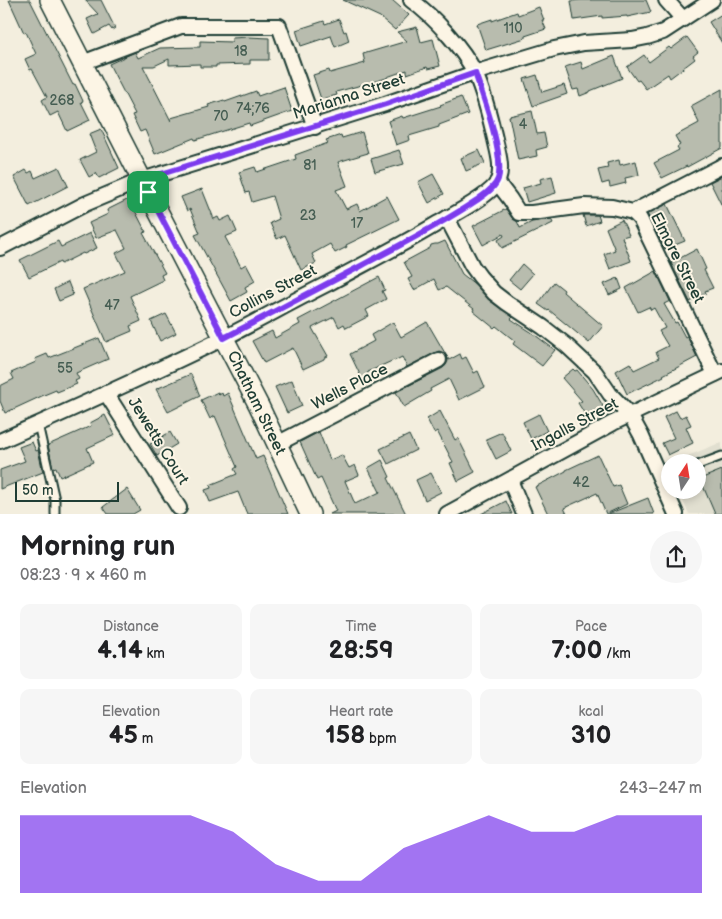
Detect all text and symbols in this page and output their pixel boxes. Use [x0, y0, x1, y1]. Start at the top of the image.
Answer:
house number: 110 [503, 20, 523, 37]
house number: 18 [234, 43, 248, 60]
street label: Marianna Street [291, 70, 407, 124]
house number: 268 [50, 92, 74, 109]
house number: 74;76 [236, 100, 270, 117]
house number: 70 [213, 108, 229, 125]
house number: 4 [519, 116, 528, 133]
house number: 81 [303, 157, 317, 174]
pin [127, 171, 169, 213]
icon: arrive [134, 178, 162, 206]
house number: 23 [300, 207, 316, 224]
street label: Elmore Street [646, 209, 708, 307]
house number: 17 [351, 215, 363, 232]
street label: Collins Street [226, 261, 320, 323]
house number: 47 [104, 297, 120, 314]
street label: Chatham Street [223, 348, 289, 458]
street label: Wells Place [309, 359, 392, 414]
house number: 55 [57, 360, 73, 377]
street label: Jewetts Court [124, 394, 192, 488]
street label: Ingalls Street [528, 394, 622, 456]
north arrow [661, 454, 706, 499]
map controls [661, 454, 706, 499]
house number: 42 [573, 474, 590, 491]
scale bar [15, 479, 119, 502]
text: 50 m [22, 482, 54, 499]
text: Morning run [20, 530, 175, 563]
button: share [650, 531, 702, 583]
text: 08:23 · 9 × 460 m [20, 566, 146, 585]
text: Distance [103, 618, 159, 635]
text: Time [345, 618, 377, 635]
text: Pace [575, 618, 607, 635]
text: 4.14 [97, 635, 143, 666]
text: 28:59 [328, 635, 394, 666]
text: 7:00 [551, 635, 602, 666]
text: km [143, 645, 165, 662]
text: /km [602, 645, 631, 662]
text: Elevation [102, 703, 160, 720]
text: Heart rate [329, 703, 393, 720]
text: kcal [578, 703, 604, 720]
text: 45 [109, 720, 138, 751]
text: 158 [325, 720, 365, 751]
text: 310 [571, 720, 611, 751]
text: m [138, 730, 153, 747]
text: bpm [365, 730, 397, 747]
text: Elevation [20, 779, 87, 798]
text: 243–247 m [619, 779, 702, 798]

